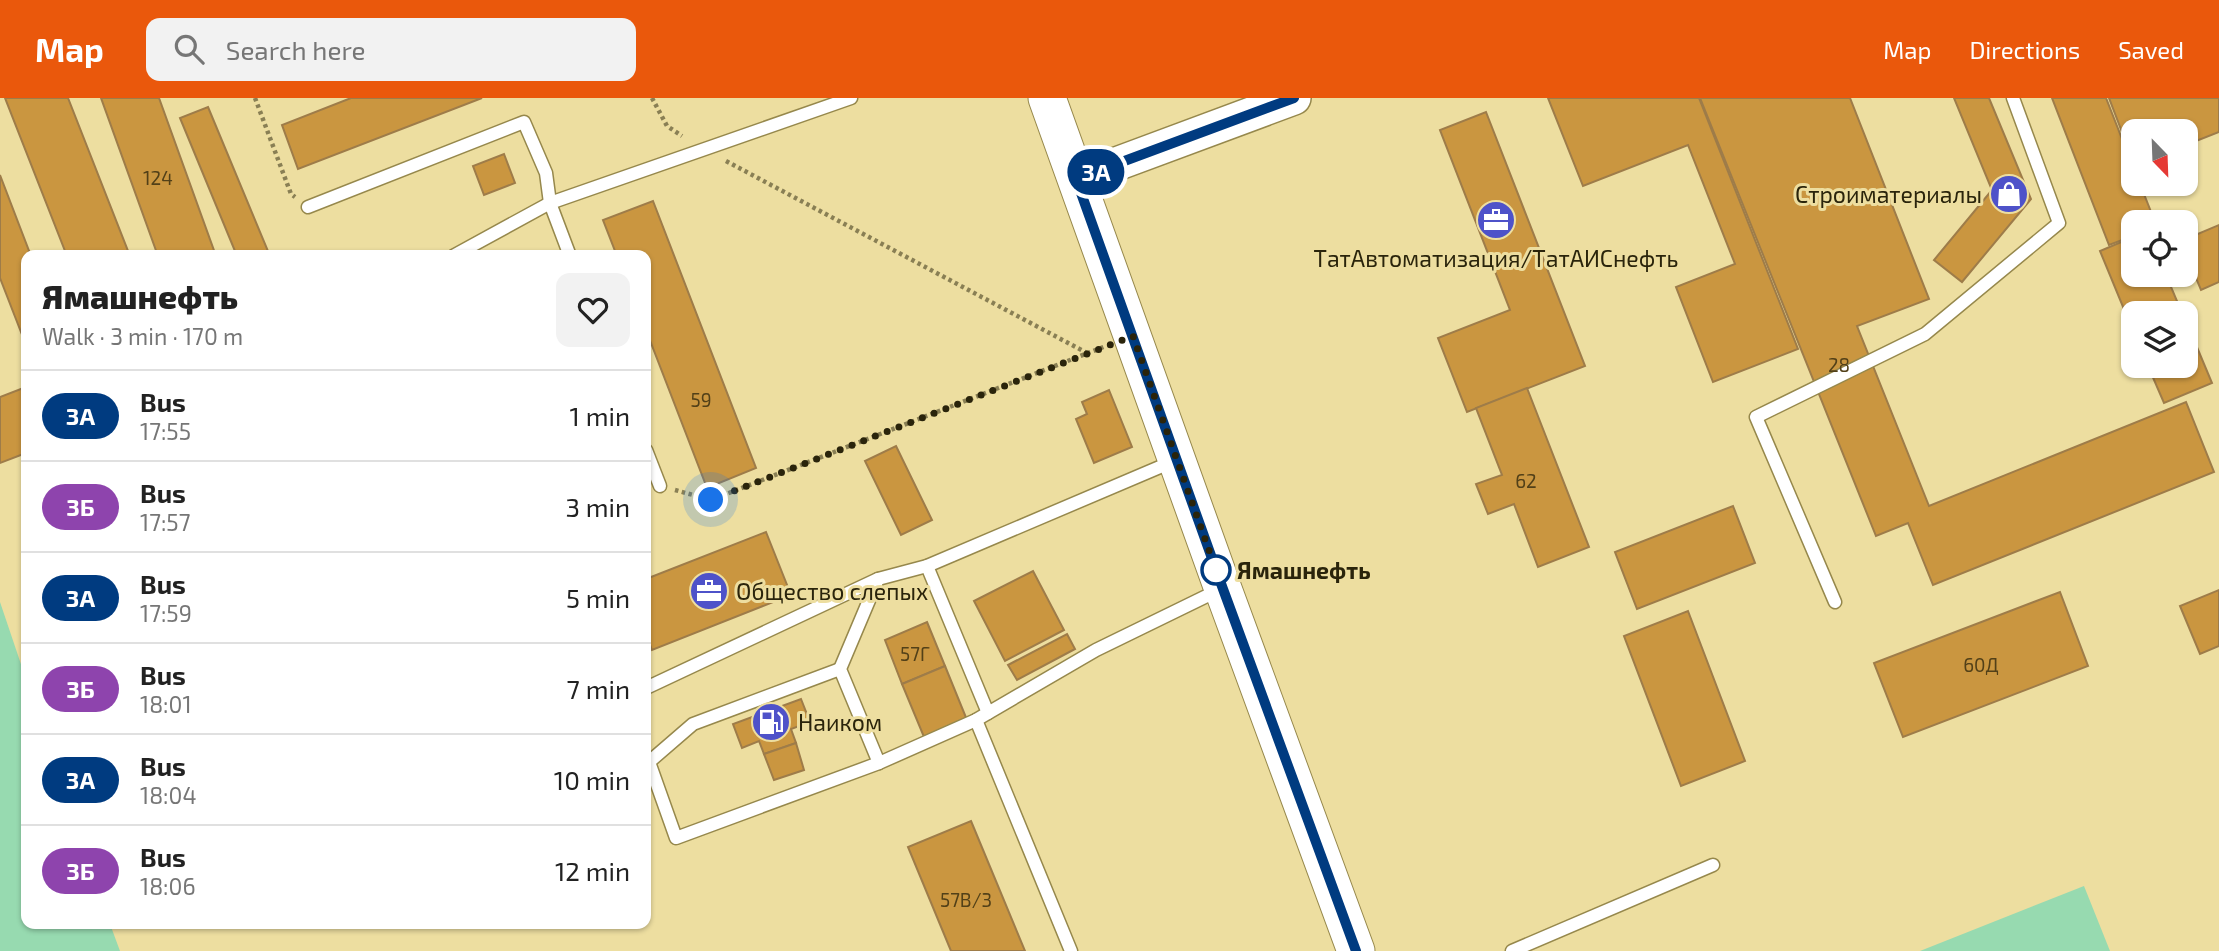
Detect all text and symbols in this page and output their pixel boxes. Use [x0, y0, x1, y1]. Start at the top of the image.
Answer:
search box [146, 18, 636, 81]
text: Map [35, 29, 104, 69]
icon: search [170, 30, 208, 68]
text: Search here [226, 34, 365, 65]
text: Map [1883, 35, 1931, 64]
text: Directions [1969, 35, 2080, 64]
text: Saved [2118, 35, 2184, 64]
north arrow [2121, 119, 2198, 196]
map controls [2121, 119, 2198, 378]
line badge: 3А [1064, 149, 1128, 195]
text: 3А [1081, 157, 1111, 186]
house number: 124 [143, 166, 173, 189]
shop icon: Строиматериалы [1988, 173, 2030, 215]
place label: Строиматериалы [1795, 180, 1982, 208]
office icon: ТатАвтоматизация/ТатАИСнефть [1475, 199, 1517, 241]
button: locate [2121, 210, 2198, 287]
place label: ТатАвтоматизация/ТатАИСнефть [1314, 244, 1678, 272]
button: heart [556, 273, 630, 347]
text: Ямашнефть [42, 276, 238, 316]
button: layers [2121, 301, 2198, 378]
text: Walk · 3 min · 170 m [42, 322, 243, 350]
house number: 28 [1828, 353, 1850, 376]
text: Bus [140, 386, 186, 417]
house number: 59 [690, 388, 712, 411]
text: 1 min [570, 400, 630, 431]
text: 3А [66, 401, 95, 430]
text: 17:55 [140, 417, 191, 445]
house number: 62 [1515, 469, 1537, 492]
text: Bus [140, 477, 186, 508]
your location [693, 482, 728, 517]
text: 3 min [565, 491, 630, 522]
text: 3Б [66, 492, 95, 521]
text: 17:57 [140, 508, 190, 536]
marker: Ямашнефть [1201, 555, 1231, 585]
place label: Ямашнефть [1237, 556, 1371, 584]
text: Bus [140, 568, 186, 599]
office icon: Общество слепых [688, 570, 730, 612]
place label: Общество слепых [736, 577, 928, 605]
text: 5 min [566, 582, 630, 613]
text: 3А [66, 583, 95, 612]
text: 17:59 [140, 599, 192, 627]
house number: 57Г [900, 642, 930, 665]
house number: 60Д [1963, 653, 1999, 676]
text: Bus [140, 659, 186, 690]
text: 7 min [567, 673, 630, 704]
text: 3Б [66, 674, 95, 703]
text: 18:01 [140, 690, 192, 718]
fuel station icon: Наиком [750, 701, 792, 743]
place label: Наиком [798, 708, 882, 736]
text: Bus [140, 750, 186, 781]
text: 10 min [554, 764, 630, 795]
text: 3А [66, 765, 95, 794]
text: 18:04 [140, 781, 197, 809]
text: Bus [140, 841, 186, 872]
text: 12 min [555, 855, 630, 886]
text: 3Б [66, 856, 95, 885]
text: 18:06 [140, 872, 196, 900]
house number: 57В/3 [940, 888, 992, 911]

